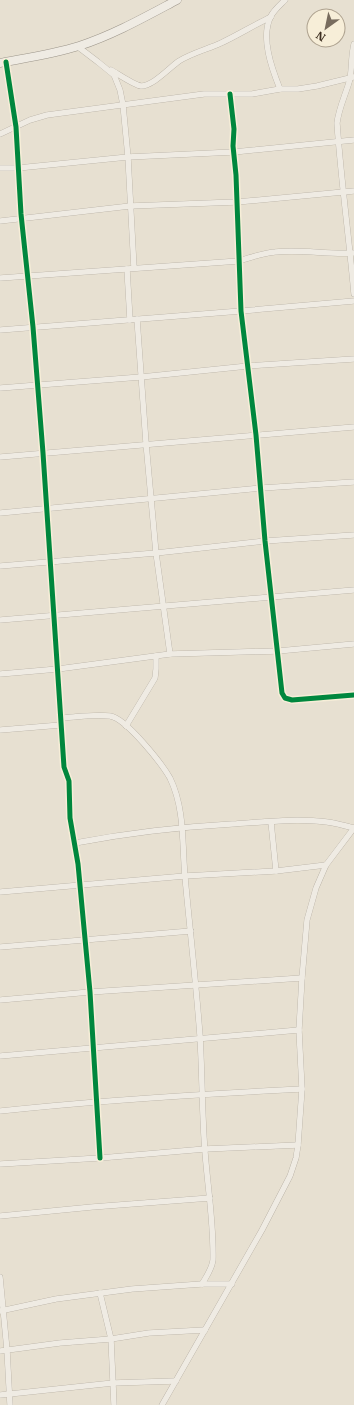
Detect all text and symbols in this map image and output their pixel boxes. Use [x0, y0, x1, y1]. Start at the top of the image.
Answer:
north arrow [306, 8, 346, 48]
text: N [313, 28, 328, 45]

